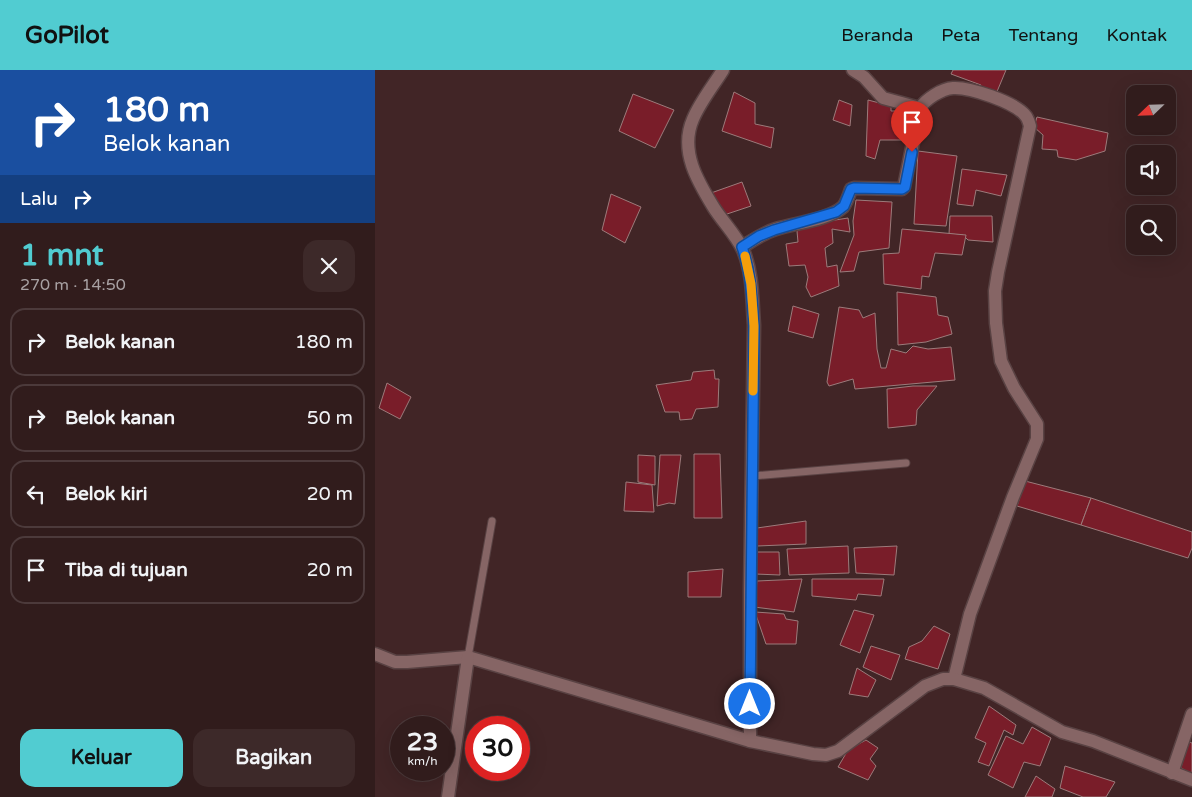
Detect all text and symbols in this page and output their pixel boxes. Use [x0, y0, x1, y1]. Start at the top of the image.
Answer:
text: GoPilot [25, 21, 109, 50]
text: Beranda [841, 24, 913, 46]
text: Peta [941, 24, 980, 46]
text: Tentang [1008, 24, 1078, 46]
text: Kontak [1106, 24, 1167, 46]
north arrow [1126, 85, 1176, 135]
map controls [1126, 85, 1176, 255]
text: 180 m [103, 89, 210, 131]
icon: right [20, 90, 85, 155]
pin [891, 101, 933, 152]
icon: arrive [898, 108, 926, 136]
text: Belok kanan [103, 131, 230, 157]
button: sound [1126, 145, 1176, 195]
icon: right [68, 185, 96, 213]
text: Lalu [20, 188, 58, 210]
button: search [1126, 205, 1176, 255]
text: 1 mnt [20, 237, 104, 274]
button: close [303, 240, 355, 292]
text: 270 m · 14:50 [20, 275, 126, 295]
icon: right [22, 328, 50, 356]
text: Belok kanan [65, 331, 175, 353]
text: 180 m [295, 331, 353, 353]
icon: right [22, 404, 50, 432]
text: Belok kanan [65, 407, 175, 429]
text: 50 m [307, 407, 353, 429]
icon: left [22, 480, 50, 508]
text: Belok kiri [65, 483, 148, 505]
text: 20 m [307, 483, 353, 505]
icon: arrive [22, 556, 50, 584]
text: Tiba di tujuan [65, 559, 188, 581]
text: 20 m [307, 559, 353, 581]
position arrow [723, 677, 775, 729]
speed limit sign: 30 [465, 716, 530, 781]
text: 23 [407, 727, 438, 757]
button: Keluar [20, 729, 183, 787]
button: Bagikan [193, 729, 355, 787]
text: km/h [407, 754, 438, 768]

